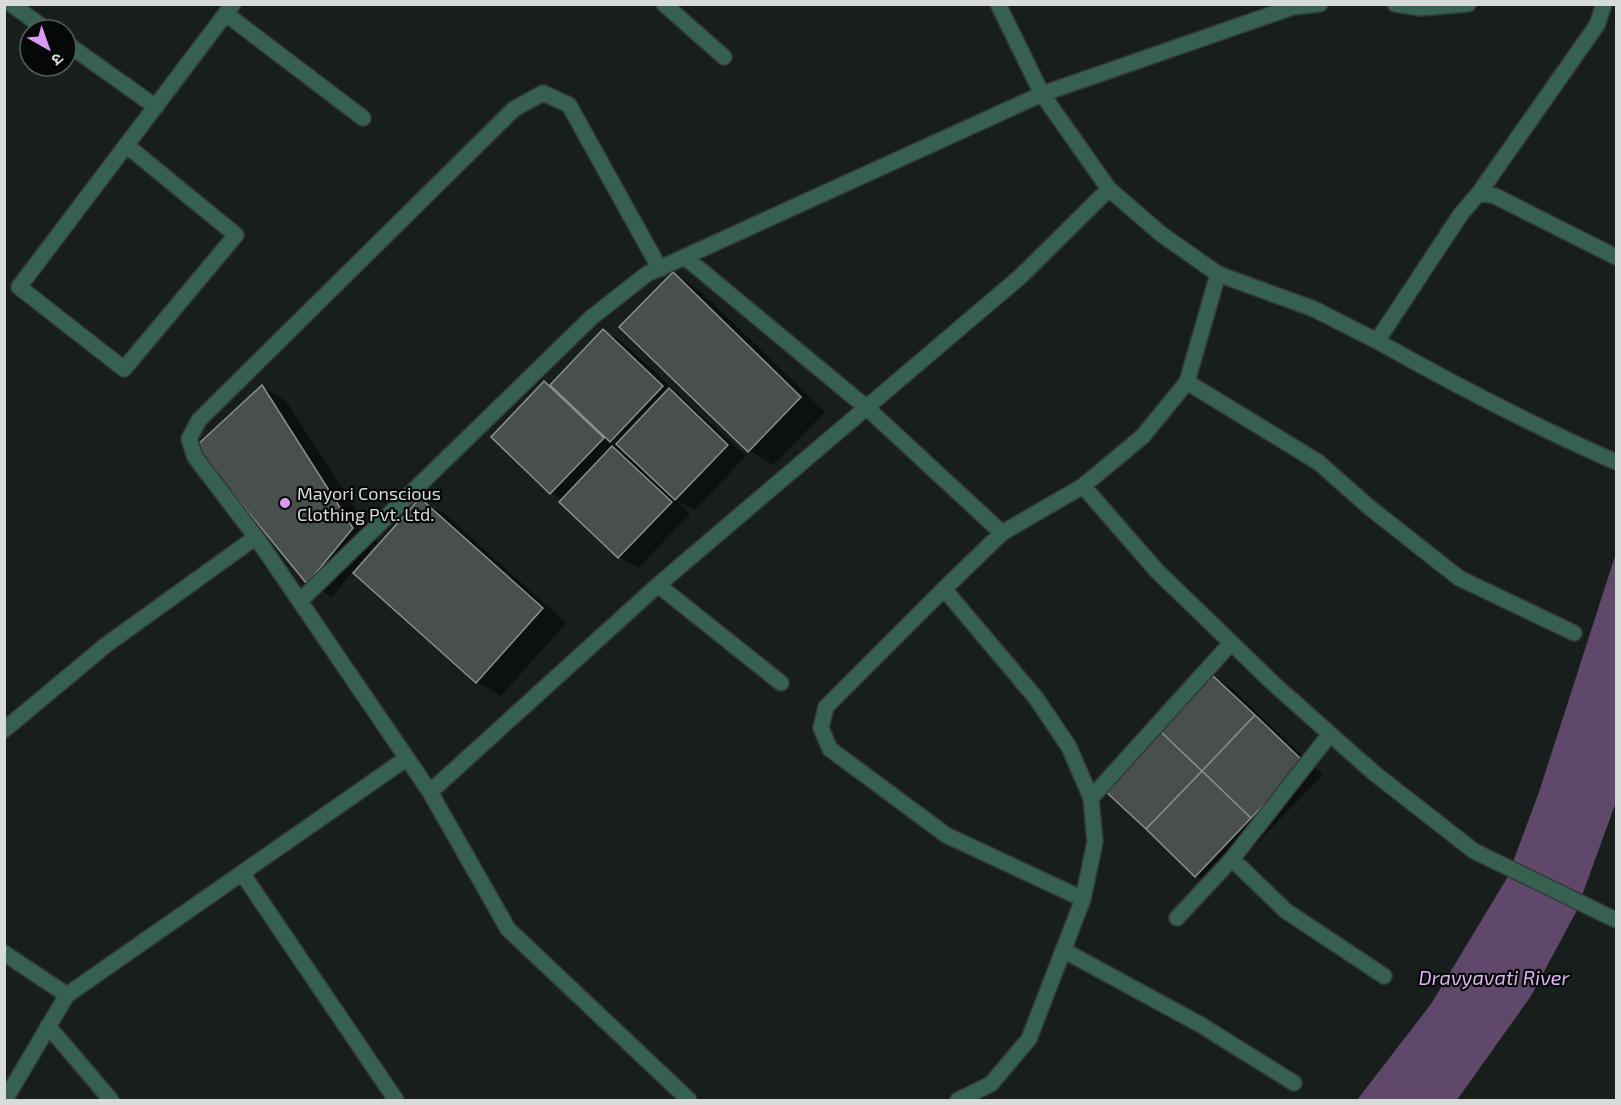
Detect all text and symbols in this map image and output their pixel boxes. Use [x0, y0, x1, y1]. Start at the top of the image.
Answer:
north arrow [18, 18, 78, 78]
text: उ [48, 50, 68, 71]
place label: Mayori Conscious Clothing Pvt. Ltd. [297, 482, 441, 525]
marker: Mayori Conscious Clothing Pvt. Ltd. [278, 496, 292, 510]
water label: Dravyavati River [1419, 965, 1570, 990]

